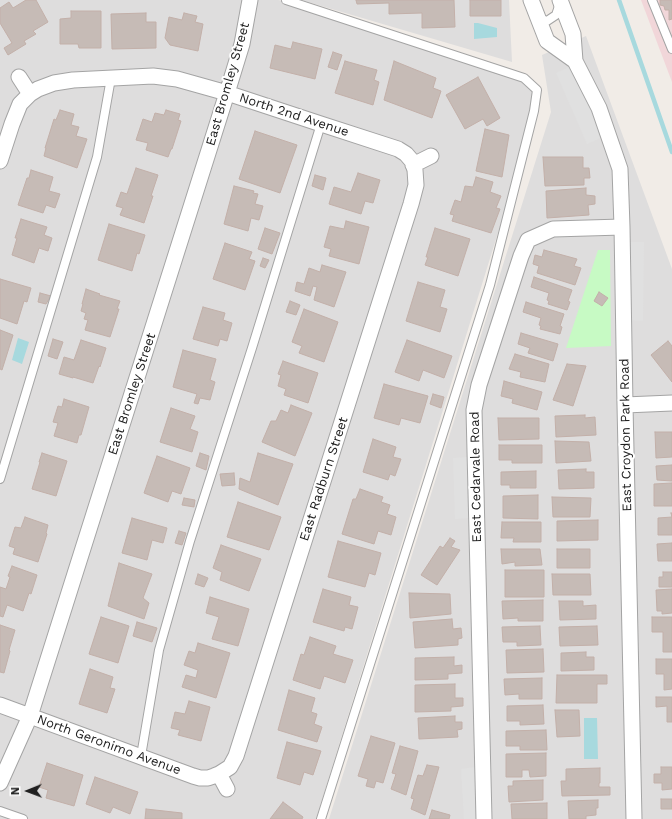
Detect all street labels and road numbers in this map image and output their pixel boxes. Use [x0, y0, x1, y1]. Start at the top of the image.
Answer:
street label: East Bromley Street [203, 21, 253, 147]
street label: North 2nd Avenue [237, 90, 351, 140]
street label: East Bromley Street [105, 331, 159, 457]
street label: East Croydon Park Road [617, 358, 635, 512]
street label: East Cedarvale Road [467, 411, 485, 543]
street label: East Radburn Street [297, 415, 351, 543]
street label: North Geronimo Avenue [35, 712, 183, 778]

